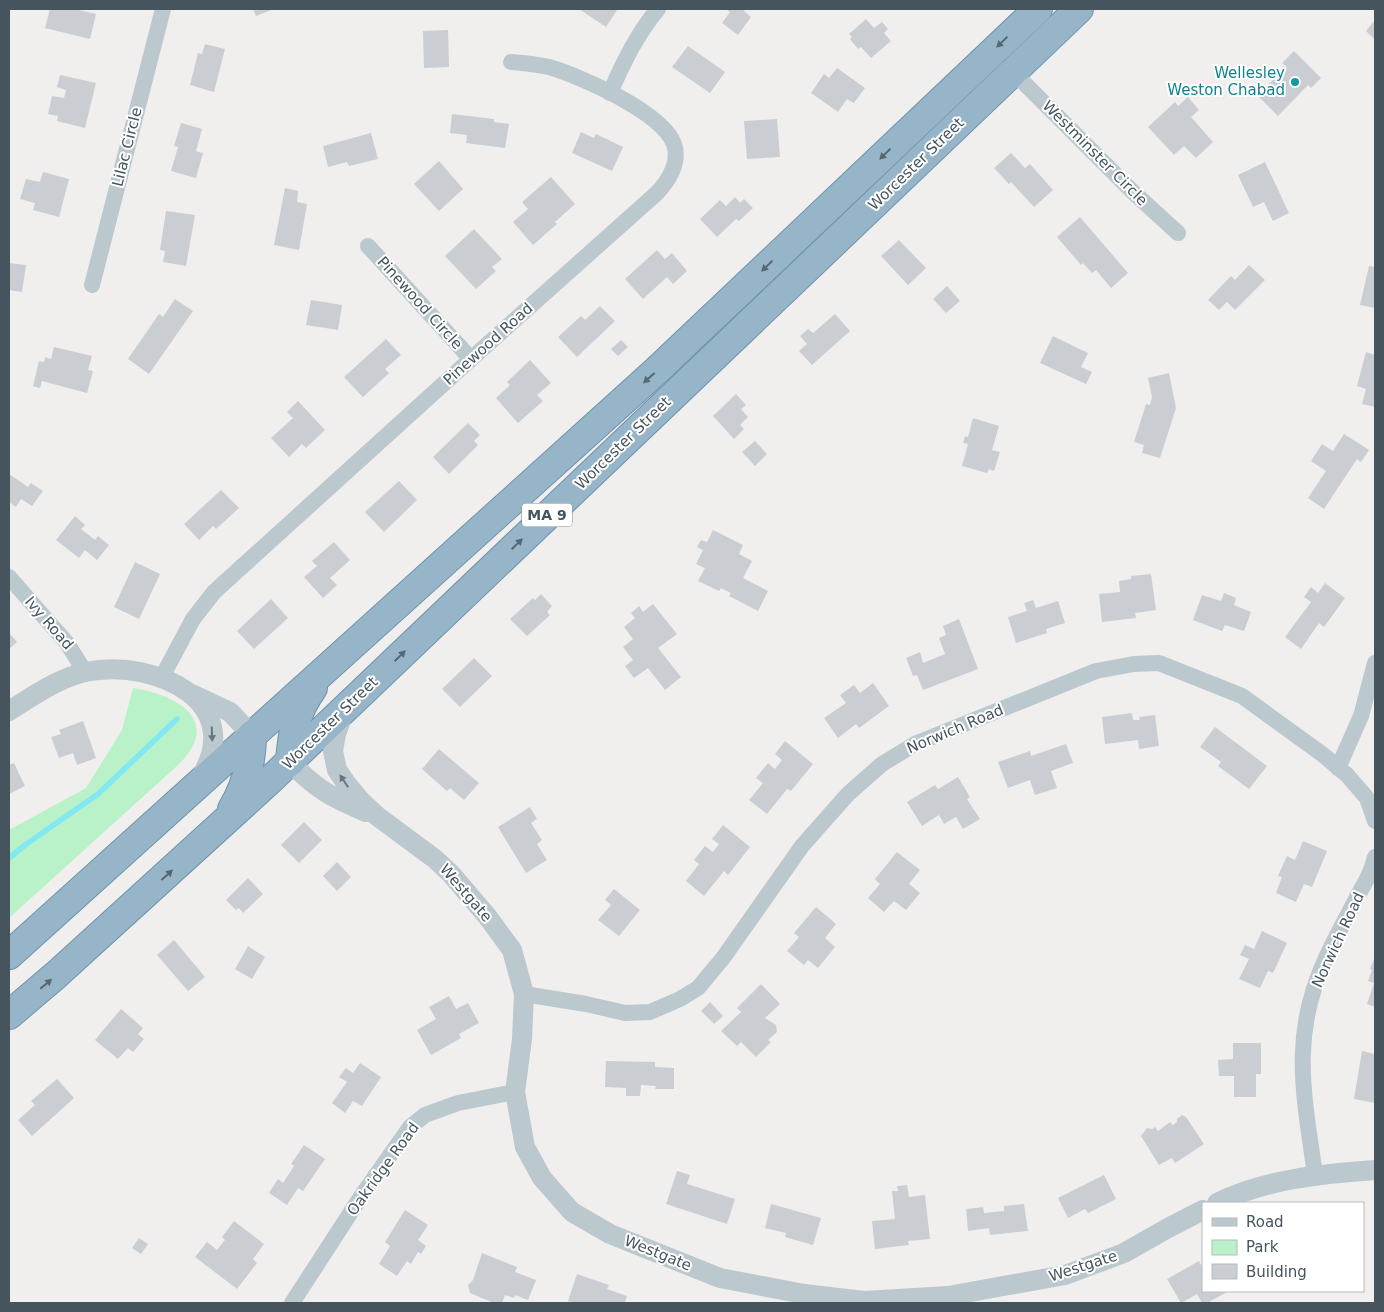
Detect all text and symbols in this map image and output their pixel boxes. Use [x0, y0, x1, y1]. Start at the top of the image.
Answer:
one-way arrow [997, 36, 1009, 48]
place label: Wellesley Weston Chabad [1167, 64, 1285, 99]
marker: Wellesley Weston Chabad [1289, 76, 1301, 88]
street label: Westminster Circle [1039, 97, 1151, 209]
street label: Lilac Circle [108, 106, 146, 188]
street label: Worcester Street [864, 114, 968, 214]
one-way arrow [879, 148, 891, 160]
street label: Pinewood Circle [374, 253, 466, 353]
one-way arrow [761, 260, 773, 272]
street label: Pinewood Road [440, 299, 536, 389]
one-way arrow [643, 372, 655, 384]
street label: Worcester Street [571, 393, 675, 493]
road number: MA 9 [522, 504, 572, 526]
one-way arrow [511, 538, 523, 550]
street label: Ivy Road [21, 593, 77, 653]
one-way arrow [393, 650, 405, 662]
street label: Worcester Street [278, 673, 382, 773]
street label: Norwich Road [904, 701, 1006, 757]
one-way arrow [208, 727, 216, 743]
one-way arrow [339, 774, 349, 787]
street label: Westgate [436, 860, 496, 926]
one-way arrow [160, 869, 172, 881]
street label: Norwich Road [1308, 889, 1368, 991]
one-way arrow [40, 979, 52, 990]
street label: Oakridge Road [343, 1119, 423, 1219]
legend [1202, 1202, 1364, 1292]
text: Road [1246, 1213, 1284, 1231]
street label: Westgate [622, 1231, 694, 1275]
text: Park [1246, 1238, 1279, 1256]
street label: Westgate [1047, 1247, 1119, 1285]
text: Building [1246, 1263, 1307, 1281]

